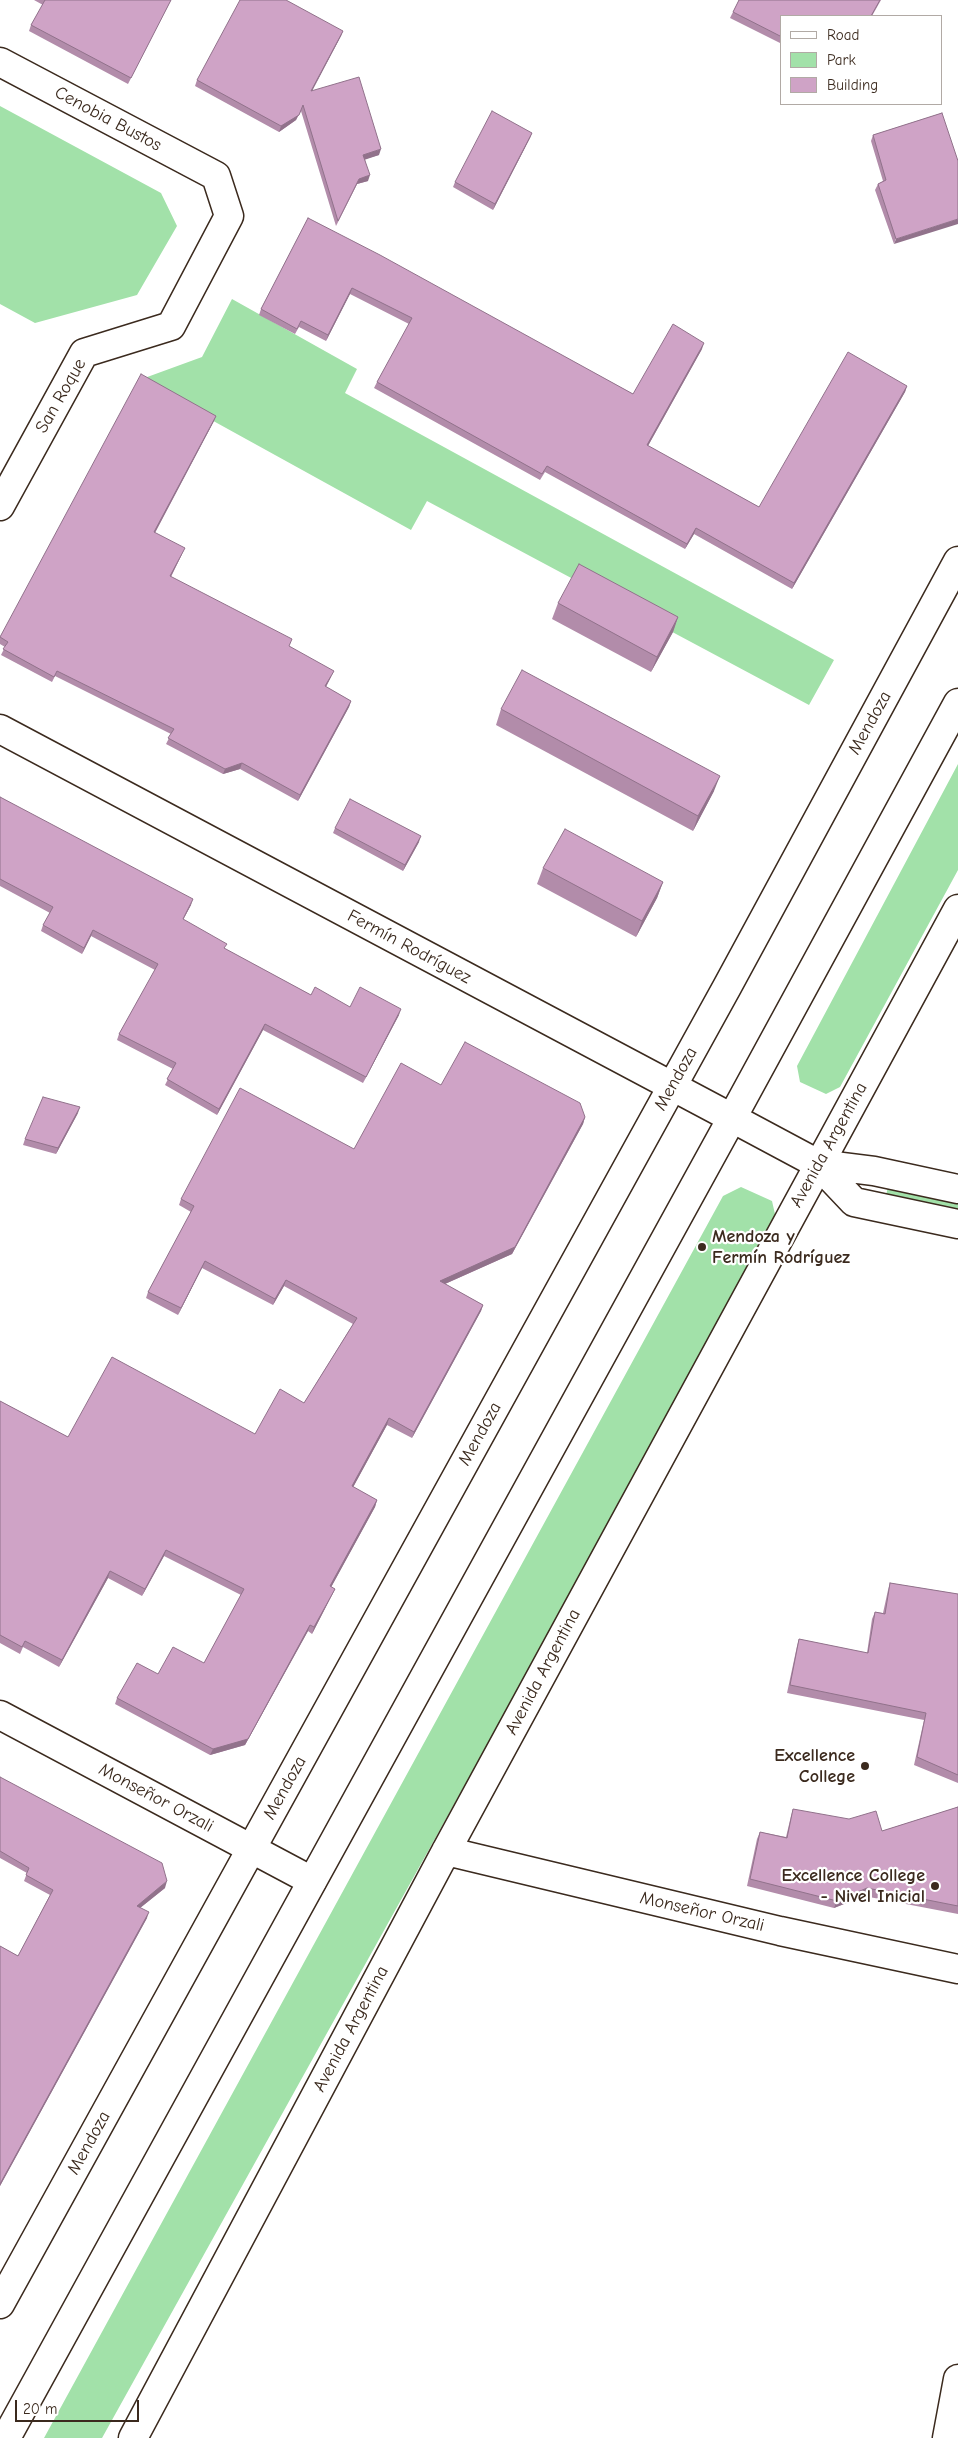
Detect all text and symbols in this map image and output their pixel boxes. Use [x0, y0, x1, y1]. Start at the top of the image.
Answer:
legend [780, 15, 943, 105]
text: Road [827, 26, 859, 44]
text: Park [827, 51, 856, 69]
text: Building [827, 76, 878, 94]
street label: Cenobia Bustos [51, 82, 165, 156]
street label: San Roque [31, 355, 91, 437]
street label: Mendoza [844, 687, 896, 759]
street label: Fermín Rodríguez [344, 905, 474, 989]
street label: Mendoza [650, 1043, 702, 1115]
street label: Avenida Argentina [786, 1079, 872, 1211]
place label: Mendoza y Fermín Rodríguez [712, 1226, 850, 1268]
marker: Mendoza y Fermín Rodríguez [696, 1241, 708, 1253]
street label: Mendoza [454, 1398, 506, 1470]
street label: Avenida Argentina [501, 1605, 585, 1739]
place label: Excellence College [774, 1745, 855, 1788]
street label: Mendoza [259, 1752, 311, 1824]
street label: Monseñor Orzali [95, 1759, 217, 1837]
marker: Excellence College [859, 1760, 871, 1772]
place label: Excellence College - Nivel Inicial [782, 1865, 925, 1908]
marker: Excellence College - Nivel Inicial [929, 1880, 941, 1892]
street label: Monseñor Orzali [638, 1887, 766, 1937]
street label: Avenida Argentina [309, 1962, 393, 2096]
street label: Mendoza [63, 2107, 115, 2179]
scale bar [18, 2390, 141, 2422]
text: 20 m [23, 2400, 57, 2418]

